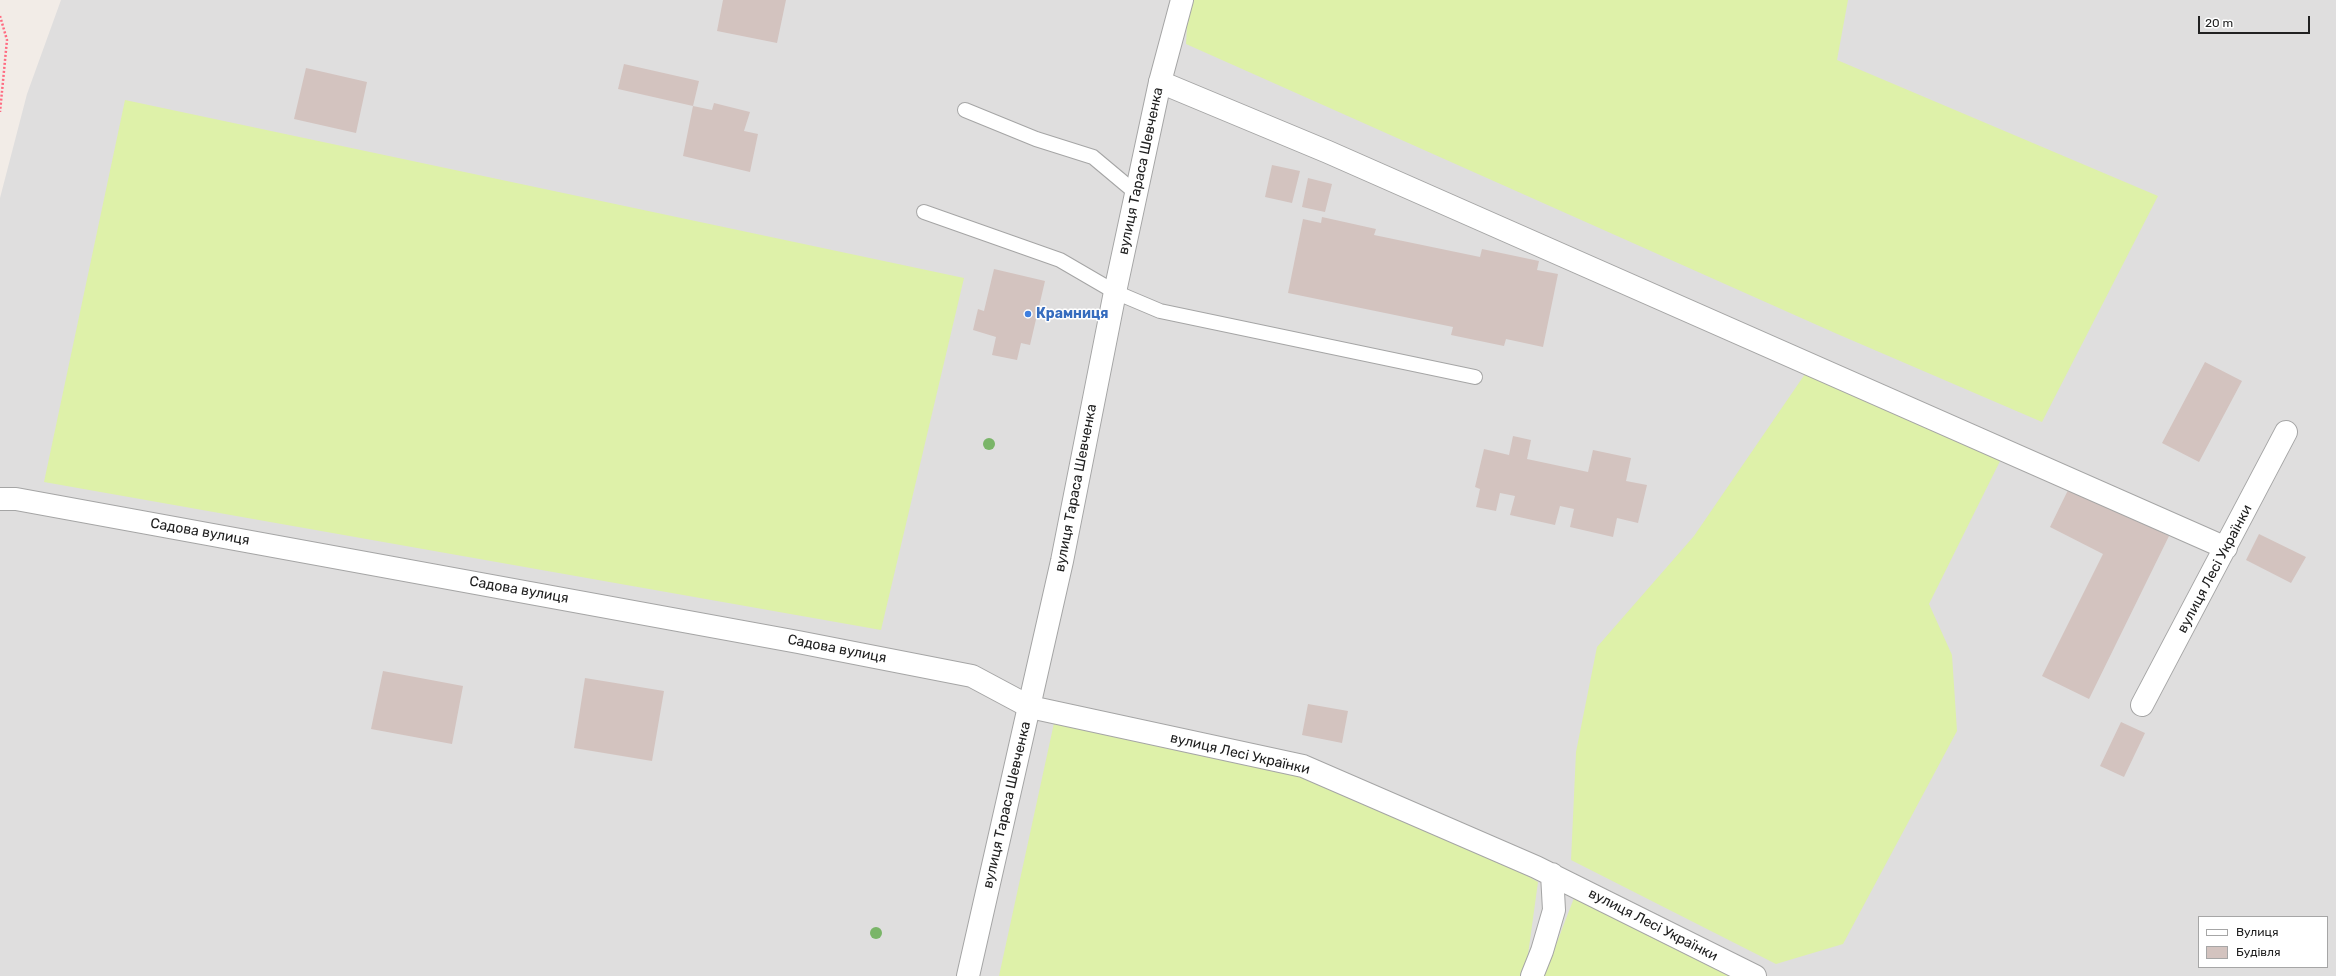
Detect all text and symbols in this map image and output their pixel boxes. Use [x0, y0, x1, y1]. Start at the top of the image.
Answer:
scale bar [2200, 8, 2312, 34]
text: 20 m [2205, 16, 2233, 30]
street label: вулиця Тараса Шевченка [1115, 86, 1167, 256]
place label: Крамниця [1036, 306, 1109, 322]
marker: Крамниця [1023, 309, 1033, 319]
street label: вулиця Тараса Шевченка [1051, 403, 1101, 573]
street label: вулиця Лесі Українки [2174, 502, 2256, 636]
street label: Садова вулиця [149, 515, 251, 549]
street label: Садова вулиця [468, 573, 570, 607]
street label: Садова вулиця [786, 631, 888, 667]
street label: вулиця Тараса Шевченка [980, 720, 1034, 890]
street label: вулиця Лесі Українки [1168, 730, 1312, 778]
street label: вулиця Лесі Українки [1586, 885, 1720, 965]
legend [2198, 916, 2328, 968]
text: Вулиця [2236, 925, 2278, 939]
text: Будівля [2236, 945, 2281, 959]

